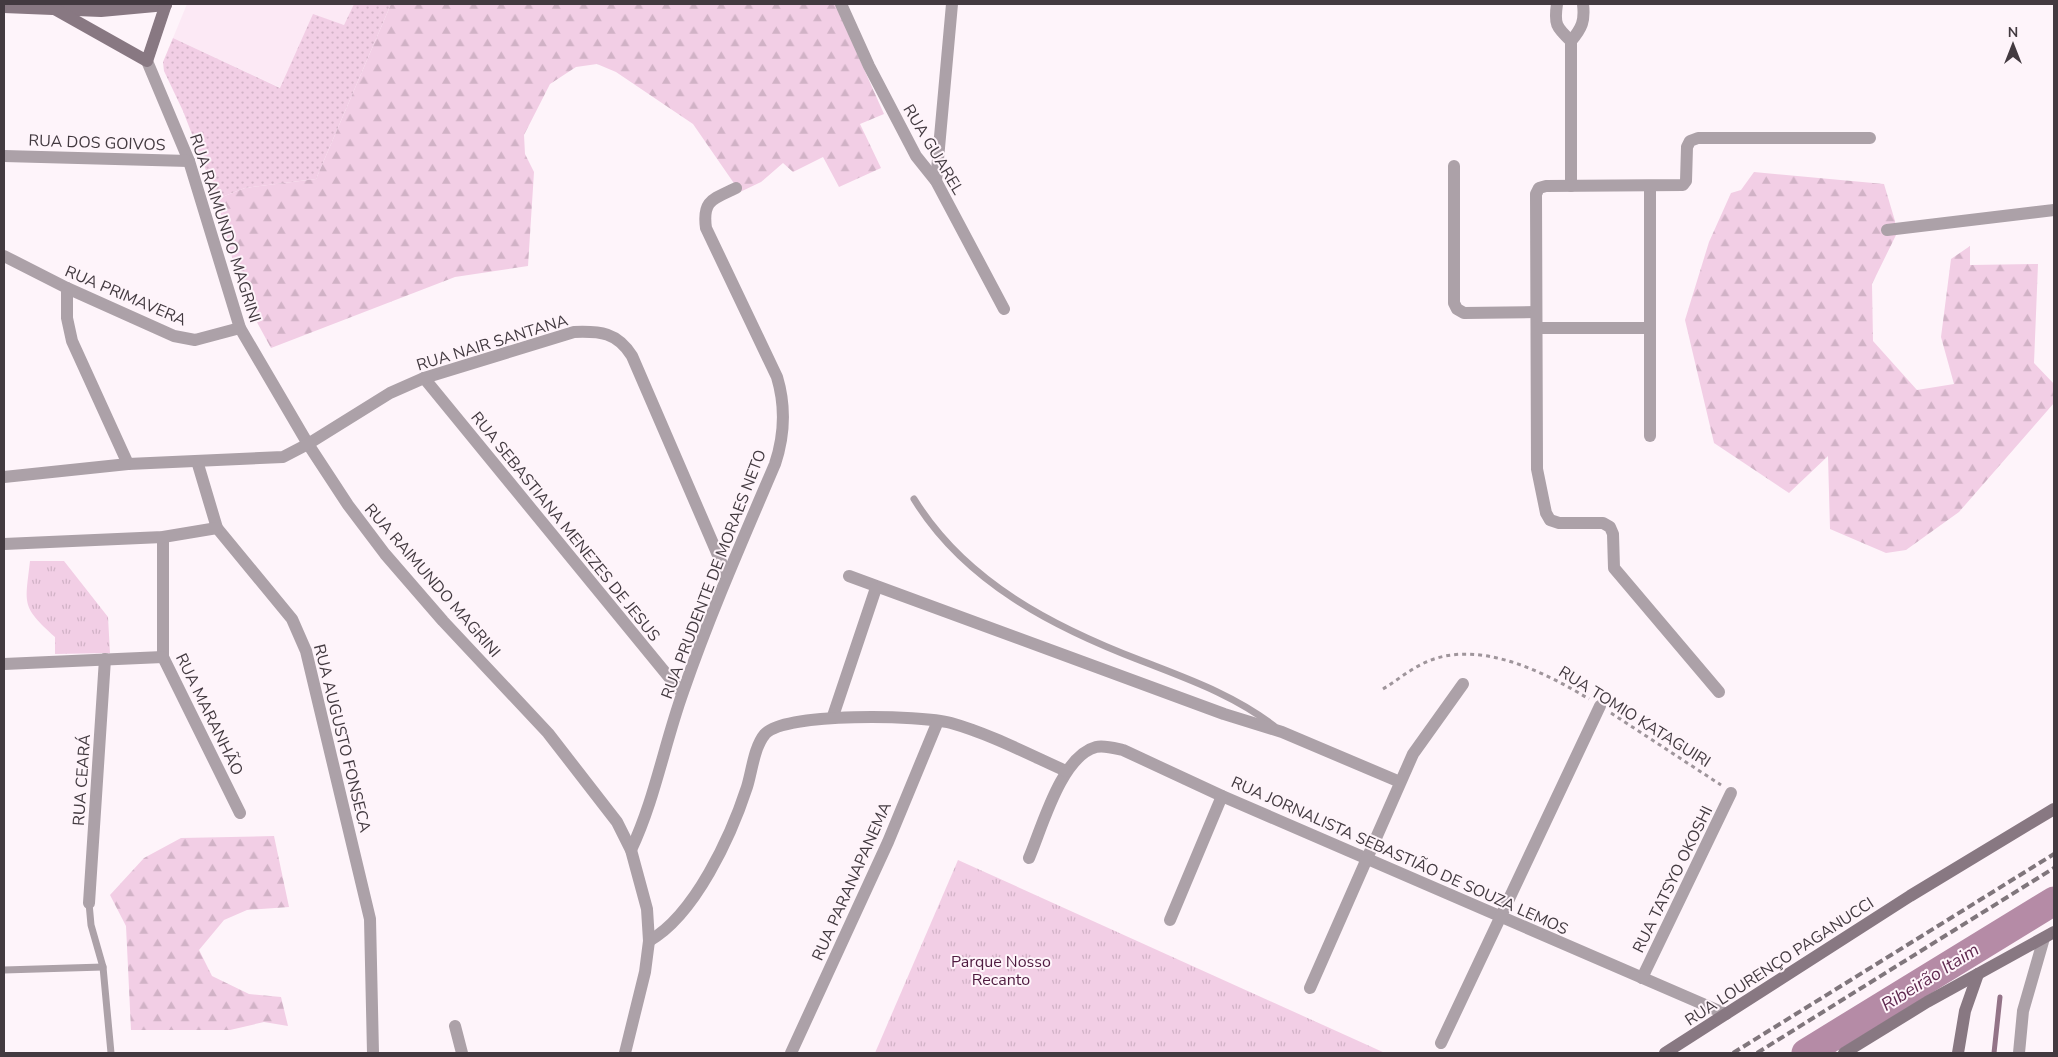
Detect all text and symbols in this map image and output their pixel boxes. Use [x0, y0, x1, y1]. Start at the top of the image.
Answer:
north arrow [1988, 20, 2038, 70]
text: N [2008, 23, 2018, 42]
street label: RUA GUAREL [898, 100, 969, 199]
street label: RUA DOS GOIVOS [28, 130, 166, 156]
street label: RUA RAIMUNDO MAGRINI [184, 131, 266, 326]
street label: RUA PRIMAVERA [61, 260, 190, 332]
street label: RUA NAIR SANTANA [414, 309, 571, 376]
street label: RUA SEBASTIANA MENEZES DE JESUS [465, 407, 665, 646]
street label: RUA PRUDENTE DE MORAES NETO [656, 447, 772, 702]
street label: RUA RAIMUNDO MAGRINI [359, 499, 505, 662]
street label: RUA AUGUSTO FONSECA [308, 642, 376, 835]
street label: RUA MARANHÃO [170, 650, 248, 779]
street label: RUA TOMIO KATAGUIRI [1554, 661, 1715, 773]
street label: RUA CEARÁ [68, 733, 96, 827]
street label: RUA JORNALISTA SEBASTIÃO DE SOUZA LEMOS [1228, 771, 1572, 941]
street label: RUA PARANAPANEMA [807, 798, 897, 964]
street label: RUA TATSYO OKOSHI [1628, 802, 1718, 957]
street label: RUA LOURENÇO PAGANUCCI [1681, 892, 1878, 1031]
water label: Ribeirão Itaim [1877, 937, 1983, 1017]
park label: Parque Nosso Recanto [951, 951, 1051, 991]

